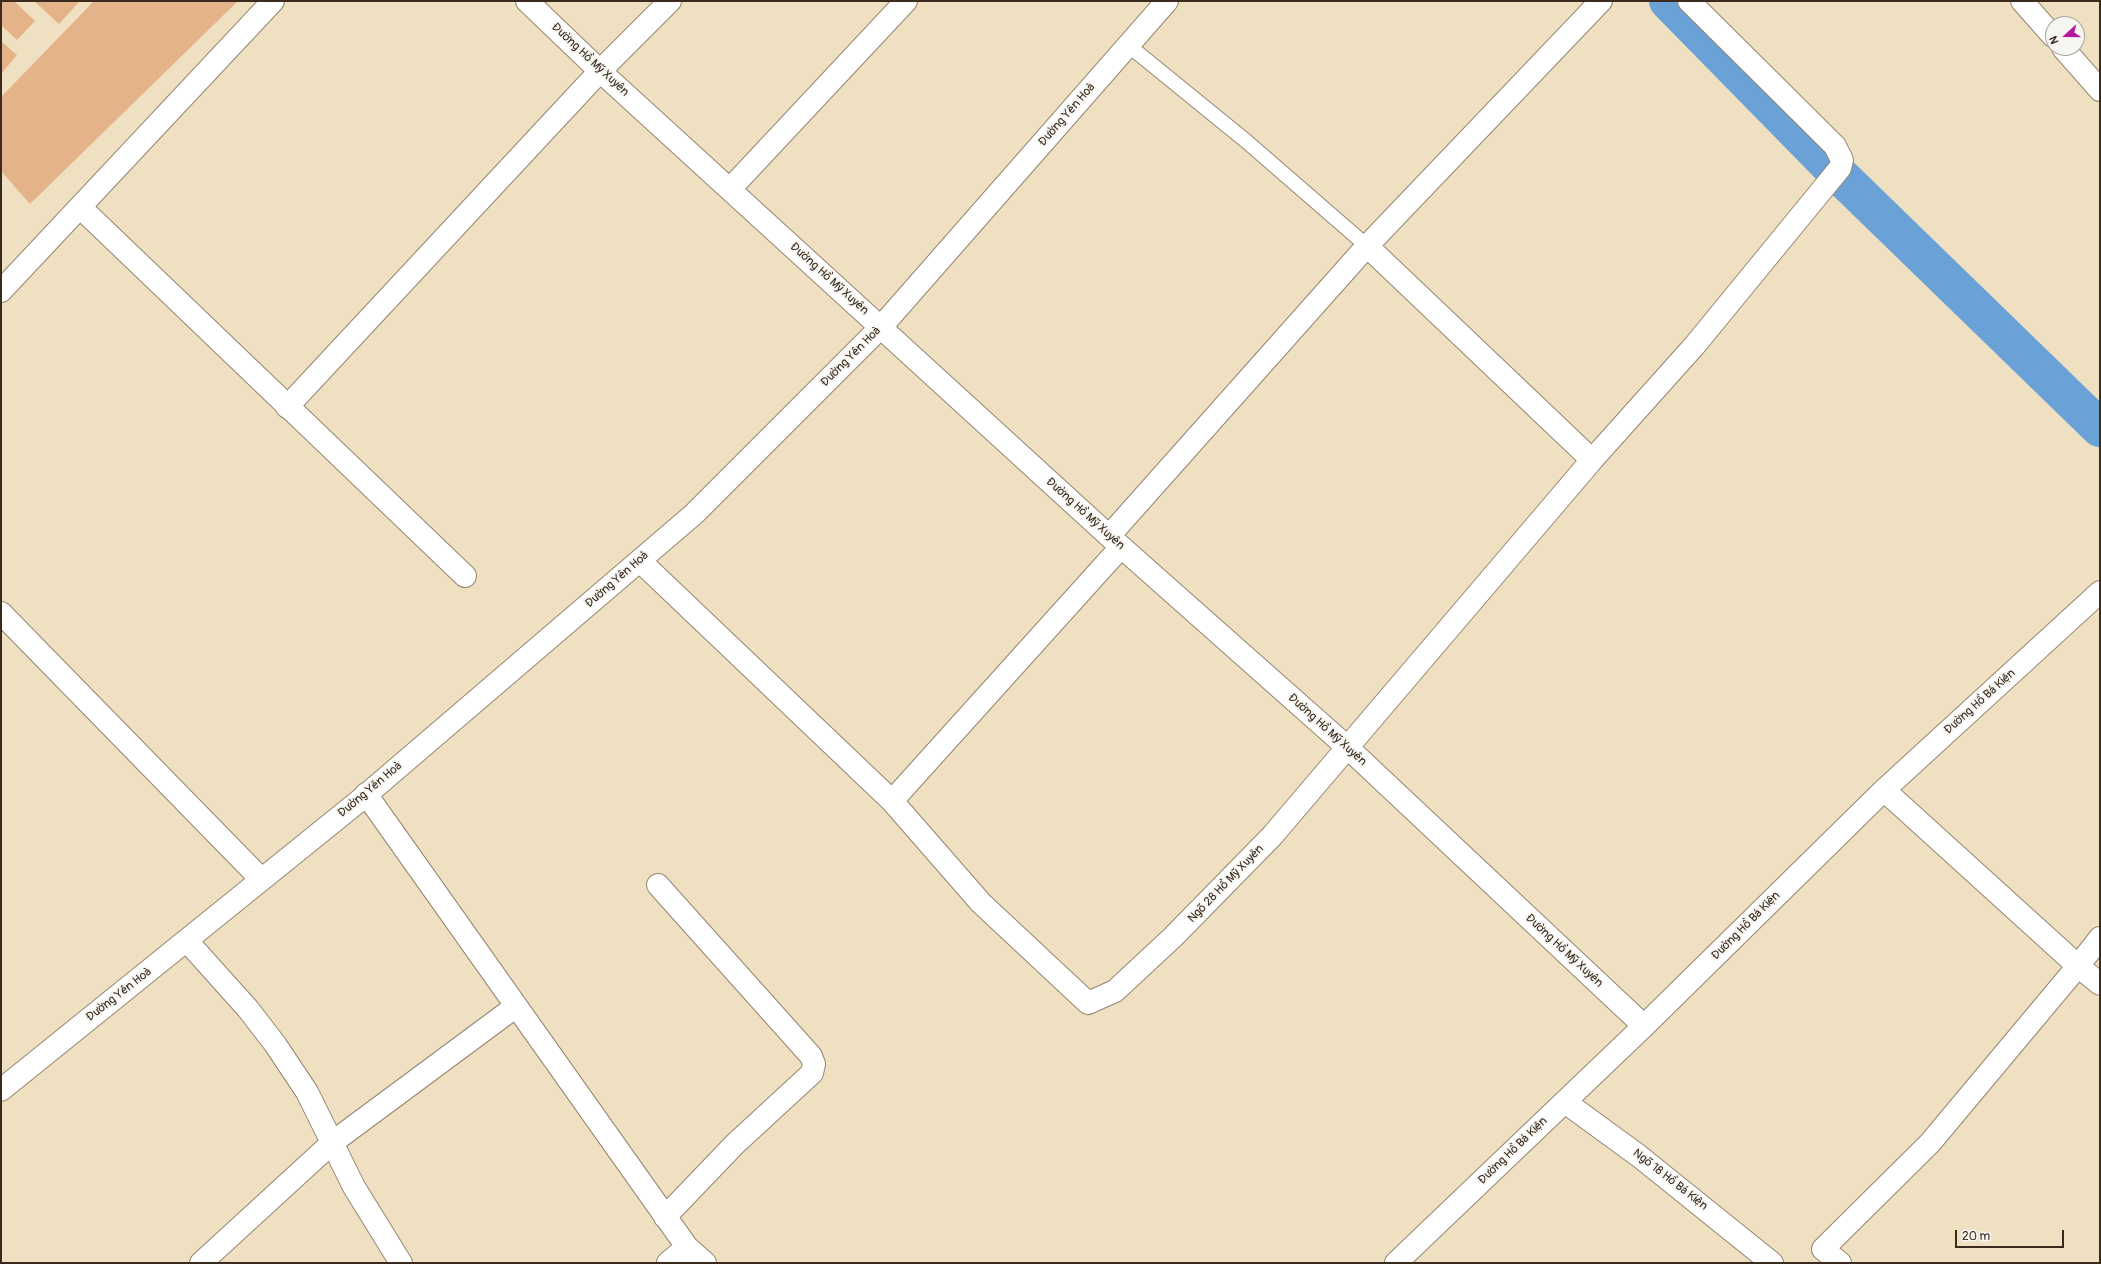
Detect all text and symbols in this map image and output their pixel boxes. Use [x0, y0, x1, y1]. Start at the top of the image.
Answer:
north arrow [2045, 16, 2085, 56]
street label: Đường Hồ Mỹ Xuyên [548, 20, 632, 100]
text: N [2047, 34, 2062, 46]
street label: Đường Yên Hoà [1036, 81, 1098, 149]
street label: Đường Hồ Mỹ Xuyên [787, 240, 871, 318]
street label: Đường Yên Hoà [818, 324, 884, 390]
street label: Đường Hồ Mỹ Xuyên [1043, 475, 1127, 553]
street label: Đường Yên Hoà [583, 549, 651, 611]
street label: Đường Hồ Bá Kiện [1941, 666, 2019, 738]
street label: Đường Hồ Mỹ Xuyên [1285, 691, 1369, 769]
street label: Đường Yên Hoà [335, 759, 405, 821]
street label: Ngõ 28 Hồ Mỹ Xuyên [1185, 842, 1267, 926]
street label: Đường Hồ Bá Kiện [1709, 889, 1783, 963]
street label: Đường Hồ Mỹ Xuyên [1522, 911, 1606, 991]
street label: Đường Yên Hoà [84, 965, 154, 1025]
street label: Đường Hồ Bá Kiện [1475, 1114, 1551, 1188]
street label: Ngõ 18 Hồ Bá Kiện [1630, 1146, 1710, 1214]
scale bar [1957, 1222, 2066, 1248]
text: 20 m [1962, 1229, 1990, 1244]

